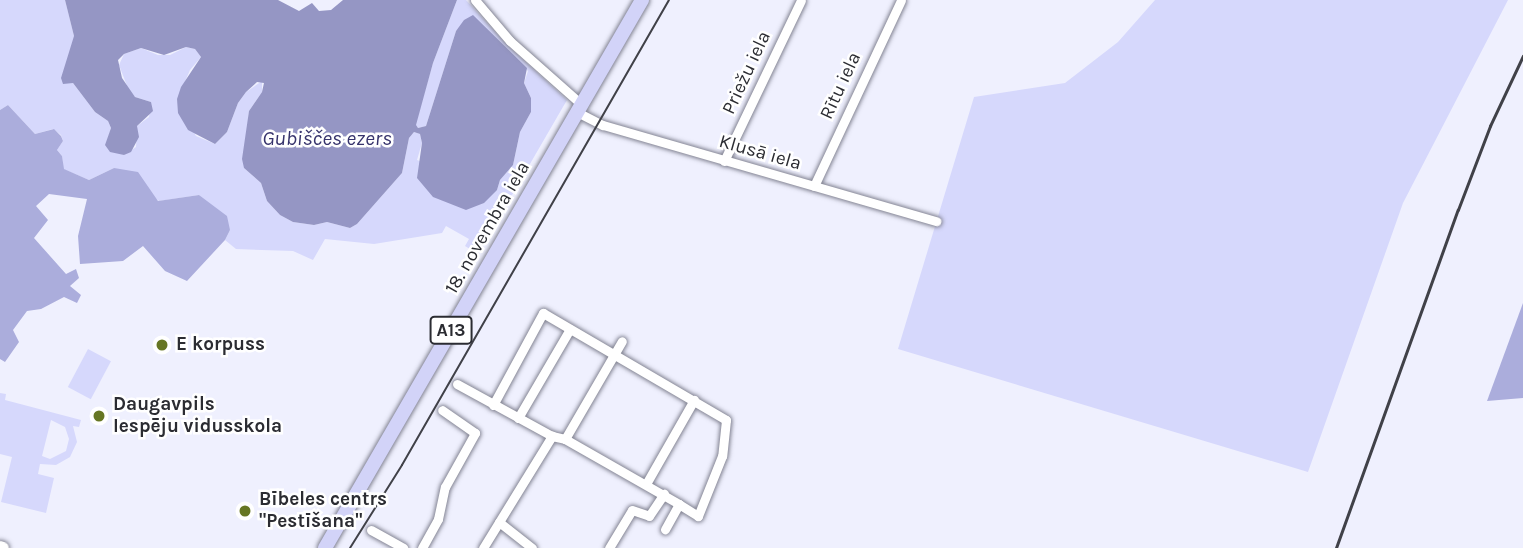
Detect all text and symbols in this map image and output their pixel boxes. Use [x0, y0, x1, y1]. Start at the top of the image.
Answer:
street label: Priežu iela [718, 28, 776, 118]
street label: Rītu iela [816, 49, 866, 123]
water label: Gubiščes ezers [262, 125, 392, 151]
street label: Klusā iela [716, 130, 804, 176]
street label: 18. novembra iela [441, 158, 535, 298]
road number: A13 [428, 316, 474, 344]
place label: E korpuss [176, 334, 265, 356]
marker: E korpuss [154, 337, 170, 353]
place label: Daugavpils Iespēju vidusskola [113, 394, 282, 438]
marker: Daugavpils Iespēju vidusskola [91, 408, 107, 424]
place label: Bībeles centrs "Pestīšana" [259, 489, 387, 533]
marker: Bībeles centrs "Pestīšana" [237, 503, 253, 519]

